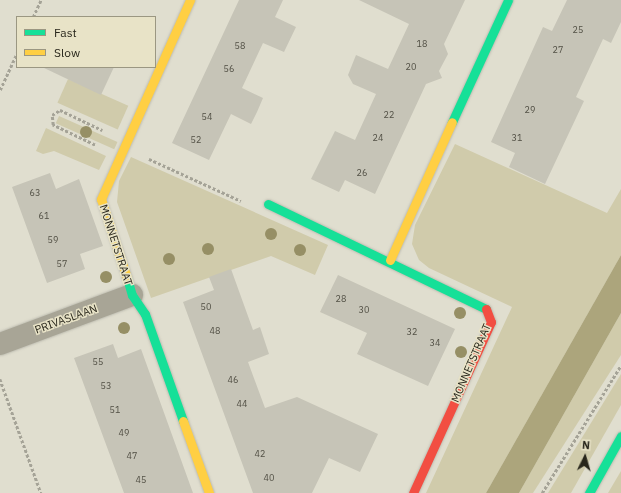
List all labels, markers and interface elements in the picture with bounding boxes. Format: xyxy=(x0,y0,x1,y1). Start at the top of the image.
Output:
legend xyxy=(16,16,156,68)
text: Fast xyxy=(54,25,77,40)
house number: 25 xyxy=(573,25,583,35)
house number: 18 xyxy=(417,39,427,49)
house number: 58 xyxy=(235,41,245,51)
text: Slow xyxy=(54,45,80,60)
house number: 27 xyxy=(553,45,563,55)
house number: 20 xyxy=(406,62,416,72)
house number: 56 xyxy=(224,64,234,74)
house number: 29 xyxy=(525,105,535,115)
house number: 22 xyxy=(384,110,394,120)
house number: 54 xyxy=(202,112,212,122)
house number: 24 xyxy=(373,133,383,143)
house number: 31 xyxy=(512,133,522,143)
house number: 52 xyxy=(191,135,201,145)
house number: 26 xyxy=(357,168,367,178)
house number: 63 xyxy=(30,188,40,198)
street label: MONNETSTRAAT xyxy=(97,203,135,287)
house number: 61 xyxy=(39,211,49,221)
house number: 59 xyxy=(48,235,58,245)
house number: 57 xyxy=(57,259,67,269)
house number: 28 xyxy=(336,294,346,304)
street label: PRIVASLAAN xyxy=(33,302,99,336)
house number: 50 xyxy=(201,302,211,312)
house number: 30 xyxy=(359,305,369,315)
street label: MONNETSTRAAT xyxy=(448,322,494,404)
house number: 48 xyxy=(210,326,220,336)
house number: 32 xyxy=(407,327,417,337)
house number: 34 xyxy=(430,338,440,348)
house number: 55 xyxy=(93,357,103,367)
house number: 46 xyxy=(228,375,238,385)
house number: 53 xyxy=(101,381,111,391)
house number: 44 xyxy=(237,399,247,409)
house number: 51 xyxy=(110,405,120,415)
house number: 49 xyxy=(119,428,129,438)
north arrow xyxy=(565,437,605,477)
text: N xyxy=(581,438,591,452)
house number: 42 xyxy=(255,449,265,459)
house number: 47 xyxy=(127,451,137,461)
house number: 40 xyxy=(264,473,274,483)
house number: 45 xyxy=(136,475,146,485)

